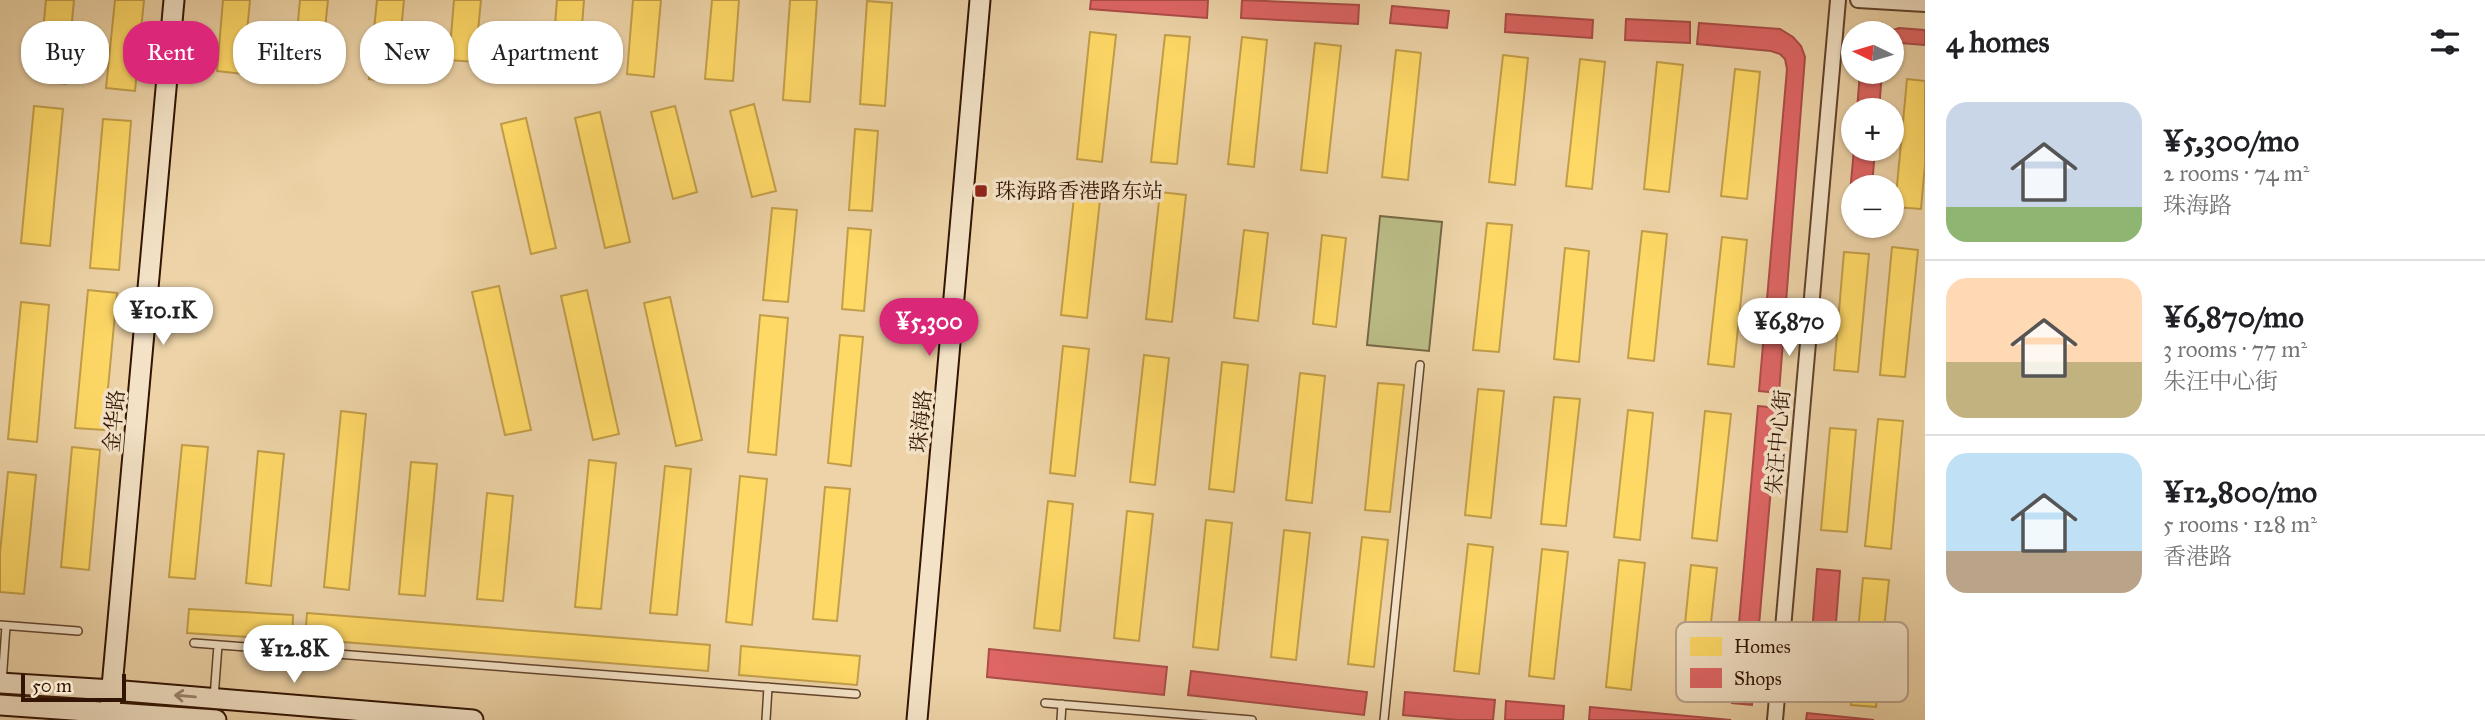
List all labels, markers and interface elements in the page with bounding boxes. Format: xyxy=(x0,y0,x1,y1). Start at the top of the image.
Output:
chip: Buy xyxy=(21,21,109,84)
chip: Rent xyxy=(123,21,219,84)
chip: Filters xyxy=(233,21,346,84)
chip: New xyxy=(360,21,454,84)
chip: Apartment xyxy=(468,21,623,84)
north arrow xyxy=(1841,21,1904,84)
map controls xyxy=(1841,21,1904,238)
icon: filters xyxy=(2426,23,2464,61)
text: 4 homes xyxy=(1946,24,2050,60)
button: + xyxy=(1841,98,1904,161)
text: ¥5,300/mo xyxy=(2163,123,2299,159)
icon: home xyxy=(2002,130,2086,214)
text: 2 rooms · 74 m² xyxy=(2163,159,2309,187)
button: − xyxy=(1841,175,1904,238)
place label: 珠海路香港路东站 xyxy=(995,178,1163,204)
marker: 珠海路香港路东站 xyxy=(973,183,989,199)
text: 珠海路 xyxy=(2163,191,2232,219)
pin: ¥10.1K xyxy=(106,288,220,347)
text: ¥10.1K xyxy=(129,296,197,324)
pin: ¥5,300 xyxy=(872,298,986,358)
pin: ¥6,870 xyxy=(1732,298,1846,358)
text: ¥6,870/mo xyxy=(2163,299,2304,335)
icon: home xyxy=(2002,306,2086,390)
text: ¥5,300 xyxy=(895,307,963,335)
text: ¥6,870 xyxy=(1754,307,1824,335)
text: 3 rooms · 77 m² xyxy=(2163,335,2307,363)
text: 朱汪中心街 xyxy=(2163,367,2278,395)
street label: 金华路 xyxy=(98,388,130,454)
street label: 珠海路 xyxy=(905,388,937,454)
street label: 朱汪中心街 xyxy=(1760,389,1796,495)
text: ¥12,800/mo xyxy=(2163,474,2317,510)
icon: home xyxy=(2002,481,2086,565)
text: 5 rooms · 128 m² xyxy=(2163,510,2317,538)
text: 香港路 xyxy=(2163,542,2232,570)
legend xyxy=(1676,622,1908,702)
pin: ¥12.8K xyxy=(237,626,351,685)
text: ¥12.8K xyxy=(259,634,329,662)
text: Homes xyxy=(1734,635,1791,658)
text: Shops xyxy=(1734,667,1782,690)
scale bar xyxy=(21,671,126,703)
text: 50 m xyxy=(32,674,72,697)
one-way arrow xyxy=(174,689,197,702)

